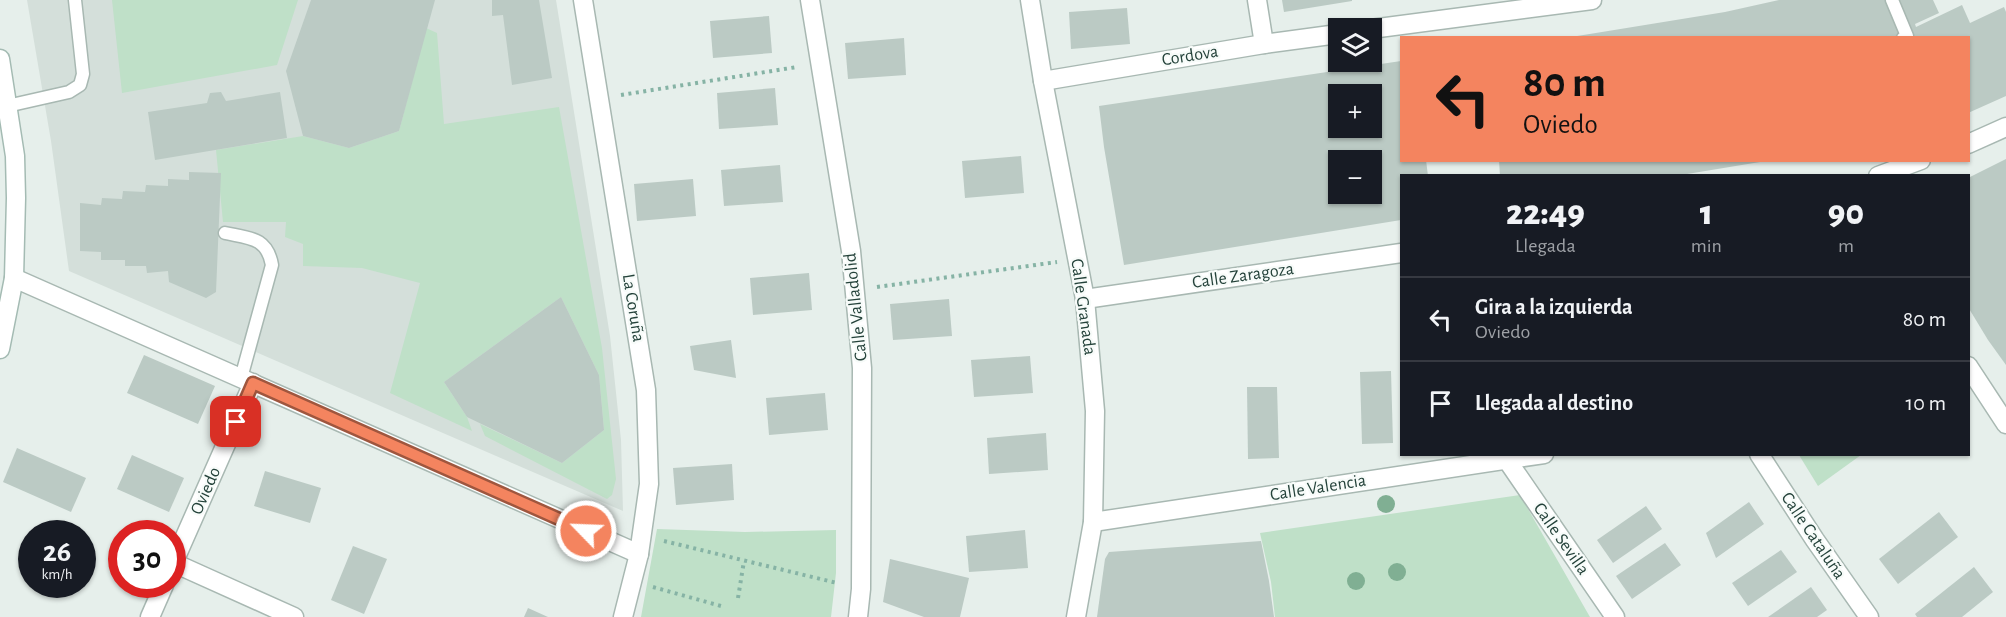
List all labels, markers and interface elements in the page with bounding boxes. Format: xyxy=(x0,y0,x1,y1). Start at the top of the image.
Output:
map controls xyxy=(1328,18,1382,204)
button: layers xyxy=(1328,18,1382,72)
street label: Cordova xyxy=(1160,43,1220,69)
icon: left xyxy=(1424,60,1502,138)
text: 80 m xyxy=(1523,62,1606,104)
button: + xyxy=(1328,84,1382,138)
text: Oviedo xyxy=(1523,111,1598,138)
button: − xyxy=(1328,150,1382,204)
text: 22:49 xyxy=(1506,195,1585,231)
text: 1 xyxy=(1700,195,1713,231)
text: 90 xyxy=(1828,195,1864,231)
text: Llegada xyxy=(1515,236,1576,256)
text: min xyxy=(1691,236,1722,256)
text: m xyxy=(1838,236,1854,256)
street label: Calle Valladolid xyxy=(841,252,871,362)
street label: Calle Granada xyxy=(1067,258,1099,356)
street label: Calle Zaragoza xyxy=(1191,260,1295,292)
street label: La Coruña xyxy=(619,273,647,343)
text: Gira a la izquierda xyxy=(1475,296,1633,318)
icon: left xyxy=(1424,303,1457,336)
text: 80 m xyxy=(1903,308,1946,330)
text: Oviedo xyxy=(1475,322,1530,342)
icon: arrive xyxy=(1424,387,1457,420)
text: Llegada al destino xyxy=(1475,392,1633,414)
text: 10 m xyxy=(1906,392,1946,414)
pin xyxy=(210,396,261,447)
icon: arrive xyxy=(219,405,252,438)
street label: Oviedo xyxy=(188,464,224,517)
street label: Calle Valencia xyxy=(1269,472,1367,504)
street label: Calle Cataluña xyxy=(1777,489,1849,583)
position arrow xyxy=(554,499,618,563)
street label: Calle Sevilla xyxy=(1530,500,1592,578)
speed limit sign: 30 xyxy=(108,520,186,598)
text: 26 xyxy=(43,537,71,567)
text: km/h xyxy=(42,567,72,582)

